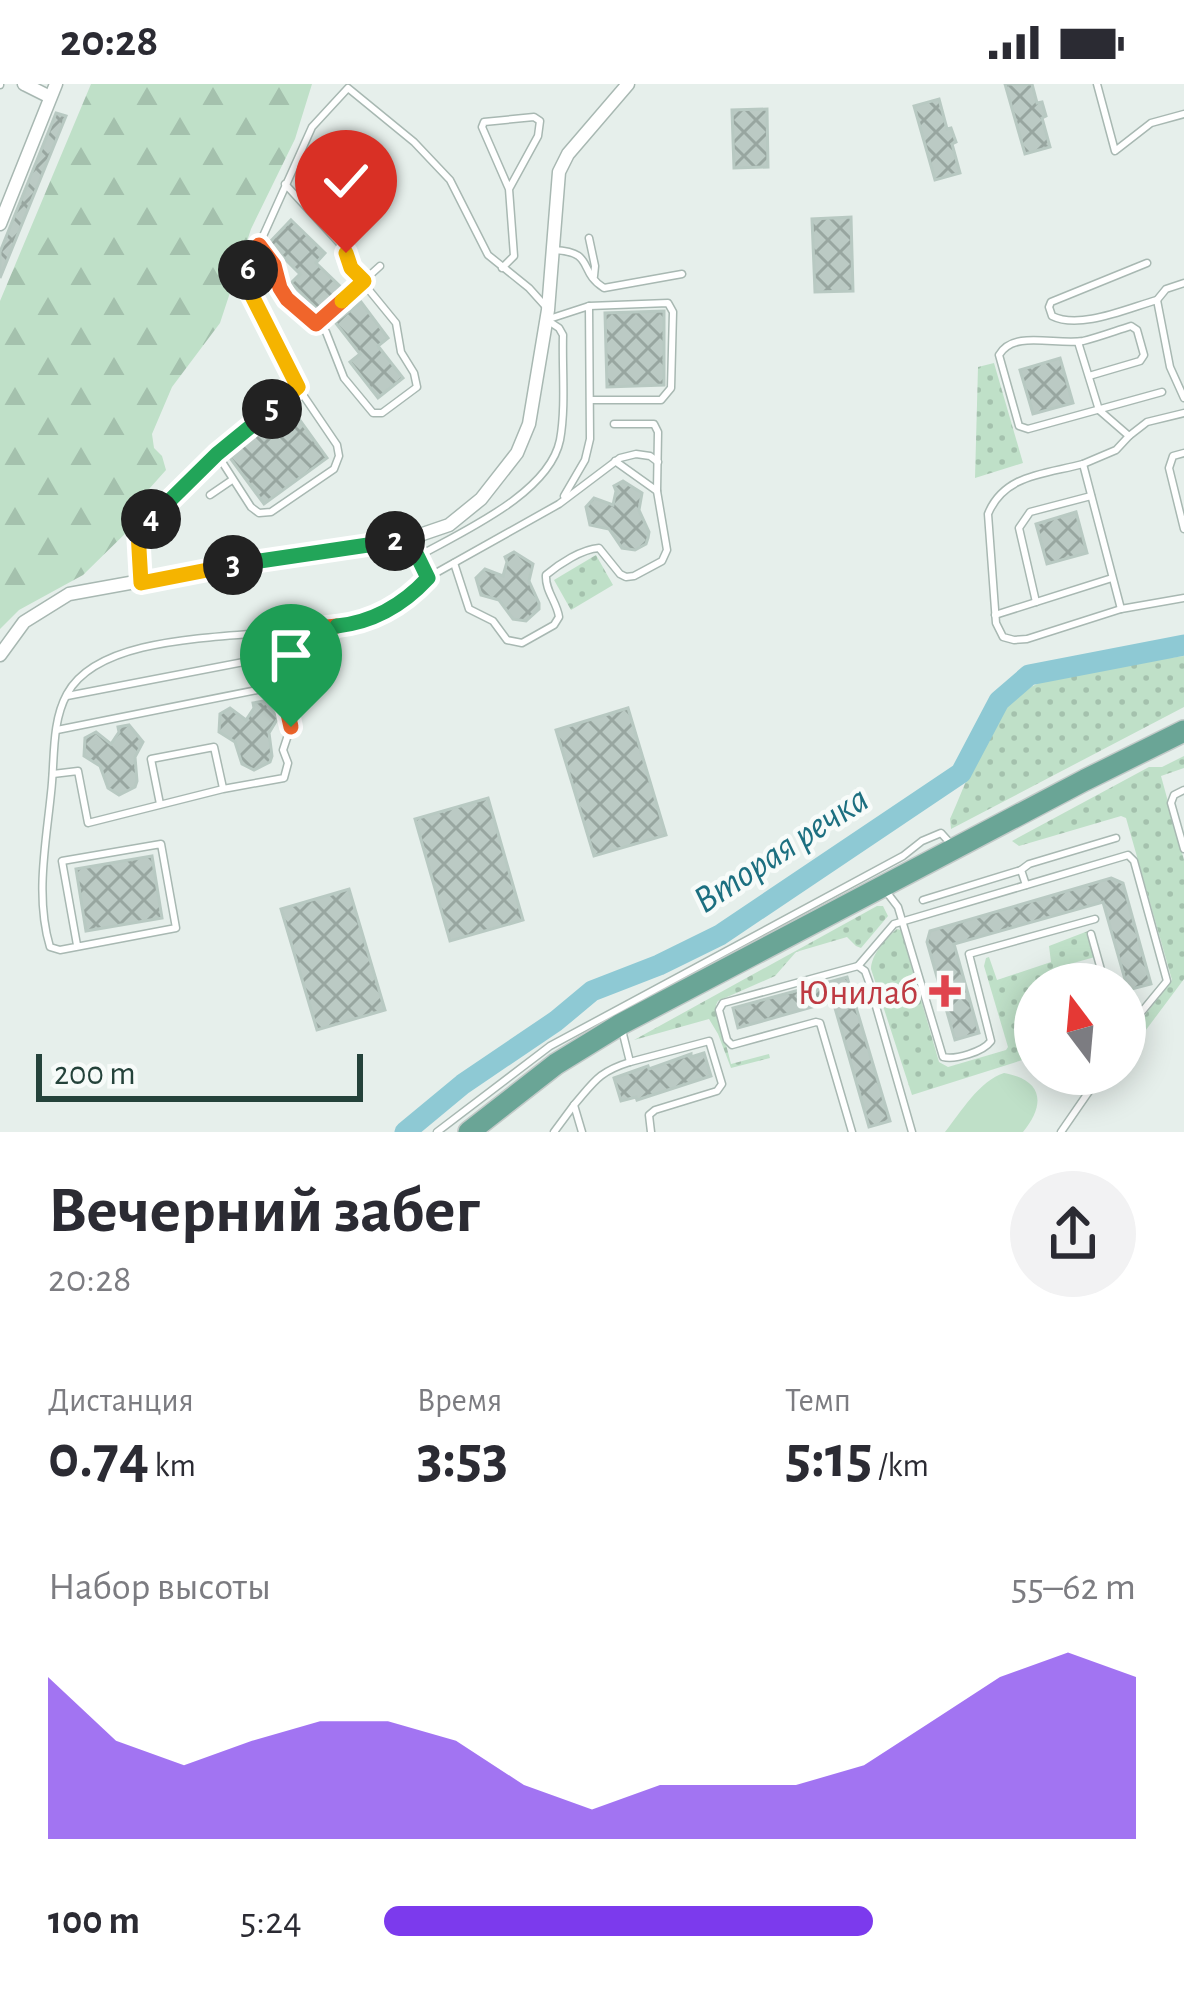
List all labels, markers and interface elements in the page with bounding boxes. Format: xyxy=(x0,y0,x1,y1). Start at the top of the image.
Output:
text: 20:28 xyxy=(60,19,158,64)
pin xyxy=(295,130,397,253)
icon: check xyxy=(313,148,379,214)
pin: 6 xyxy=(218,240,278,300)
text: 6 xyxy=(240,253,256,286)
pin: 5 xyxy=(242,379,302,439)
text: 5 xyxy=(265,392,279,425)
pin: 4 xyxy=(121,489,181,549)
text: 4 xyxy=(143,502,159,535)
pin: 2 xyxy=(365,511,425,571)
text: 2 xyxy=(387,524,403,557)
pin: 3 xyxy=(203,535,263,595)
text: 3 xyxy=(226,548,240,581)
pin xyxy=(240,604,342,727)
icon: arrive xyxy=(258,622,324,688)
water label: Вторая речка xyxy=(687,779,876,921)
north arrow xyxy=(1014,963,1146,1095)
map controls xyxy=(1014,963,1146,1095)
place label: Юнилаб xyxy=(798,975,918,1011)
marker: Юнилаб xyxy=(929,975,961,1007)
scale bar xyxy=(36,1048,363,1101)
text: 200 m xyxy=(54,1058,136,1091)
button: share xyxy=(1010,1171,1136,1297)
text: Вечерний забег xyxy=(48,1178,480,1244)
text: 20:28 xyxy=(48,1260,132,1299)
text: Дистанция xyxy=(48,1385,194,1418)
text: Время xyxy=(417,1385,502,1418)
text: Темп xyxy=(785,1385,851,1418)
text: 0.74 xyxy=(48,1428,149,1488)
text: 3:53 xyxy=(417,1428,508,1488)
text: 5:15 xyxy=(785,1428,873,1488)
text: km xyxy=(149,1450,196,1483)
text: /km xyxy=(873,1450,929,1483)
text: Набор высоты xyxy=(48,1568,271,1607)
text: 55–62 m xyxy=(1011,1568,1136,1607)
text: 100 m xyxy=(48,1902,140,1941)
text: 5:24 xyxy=(240,1902,302,1941)

